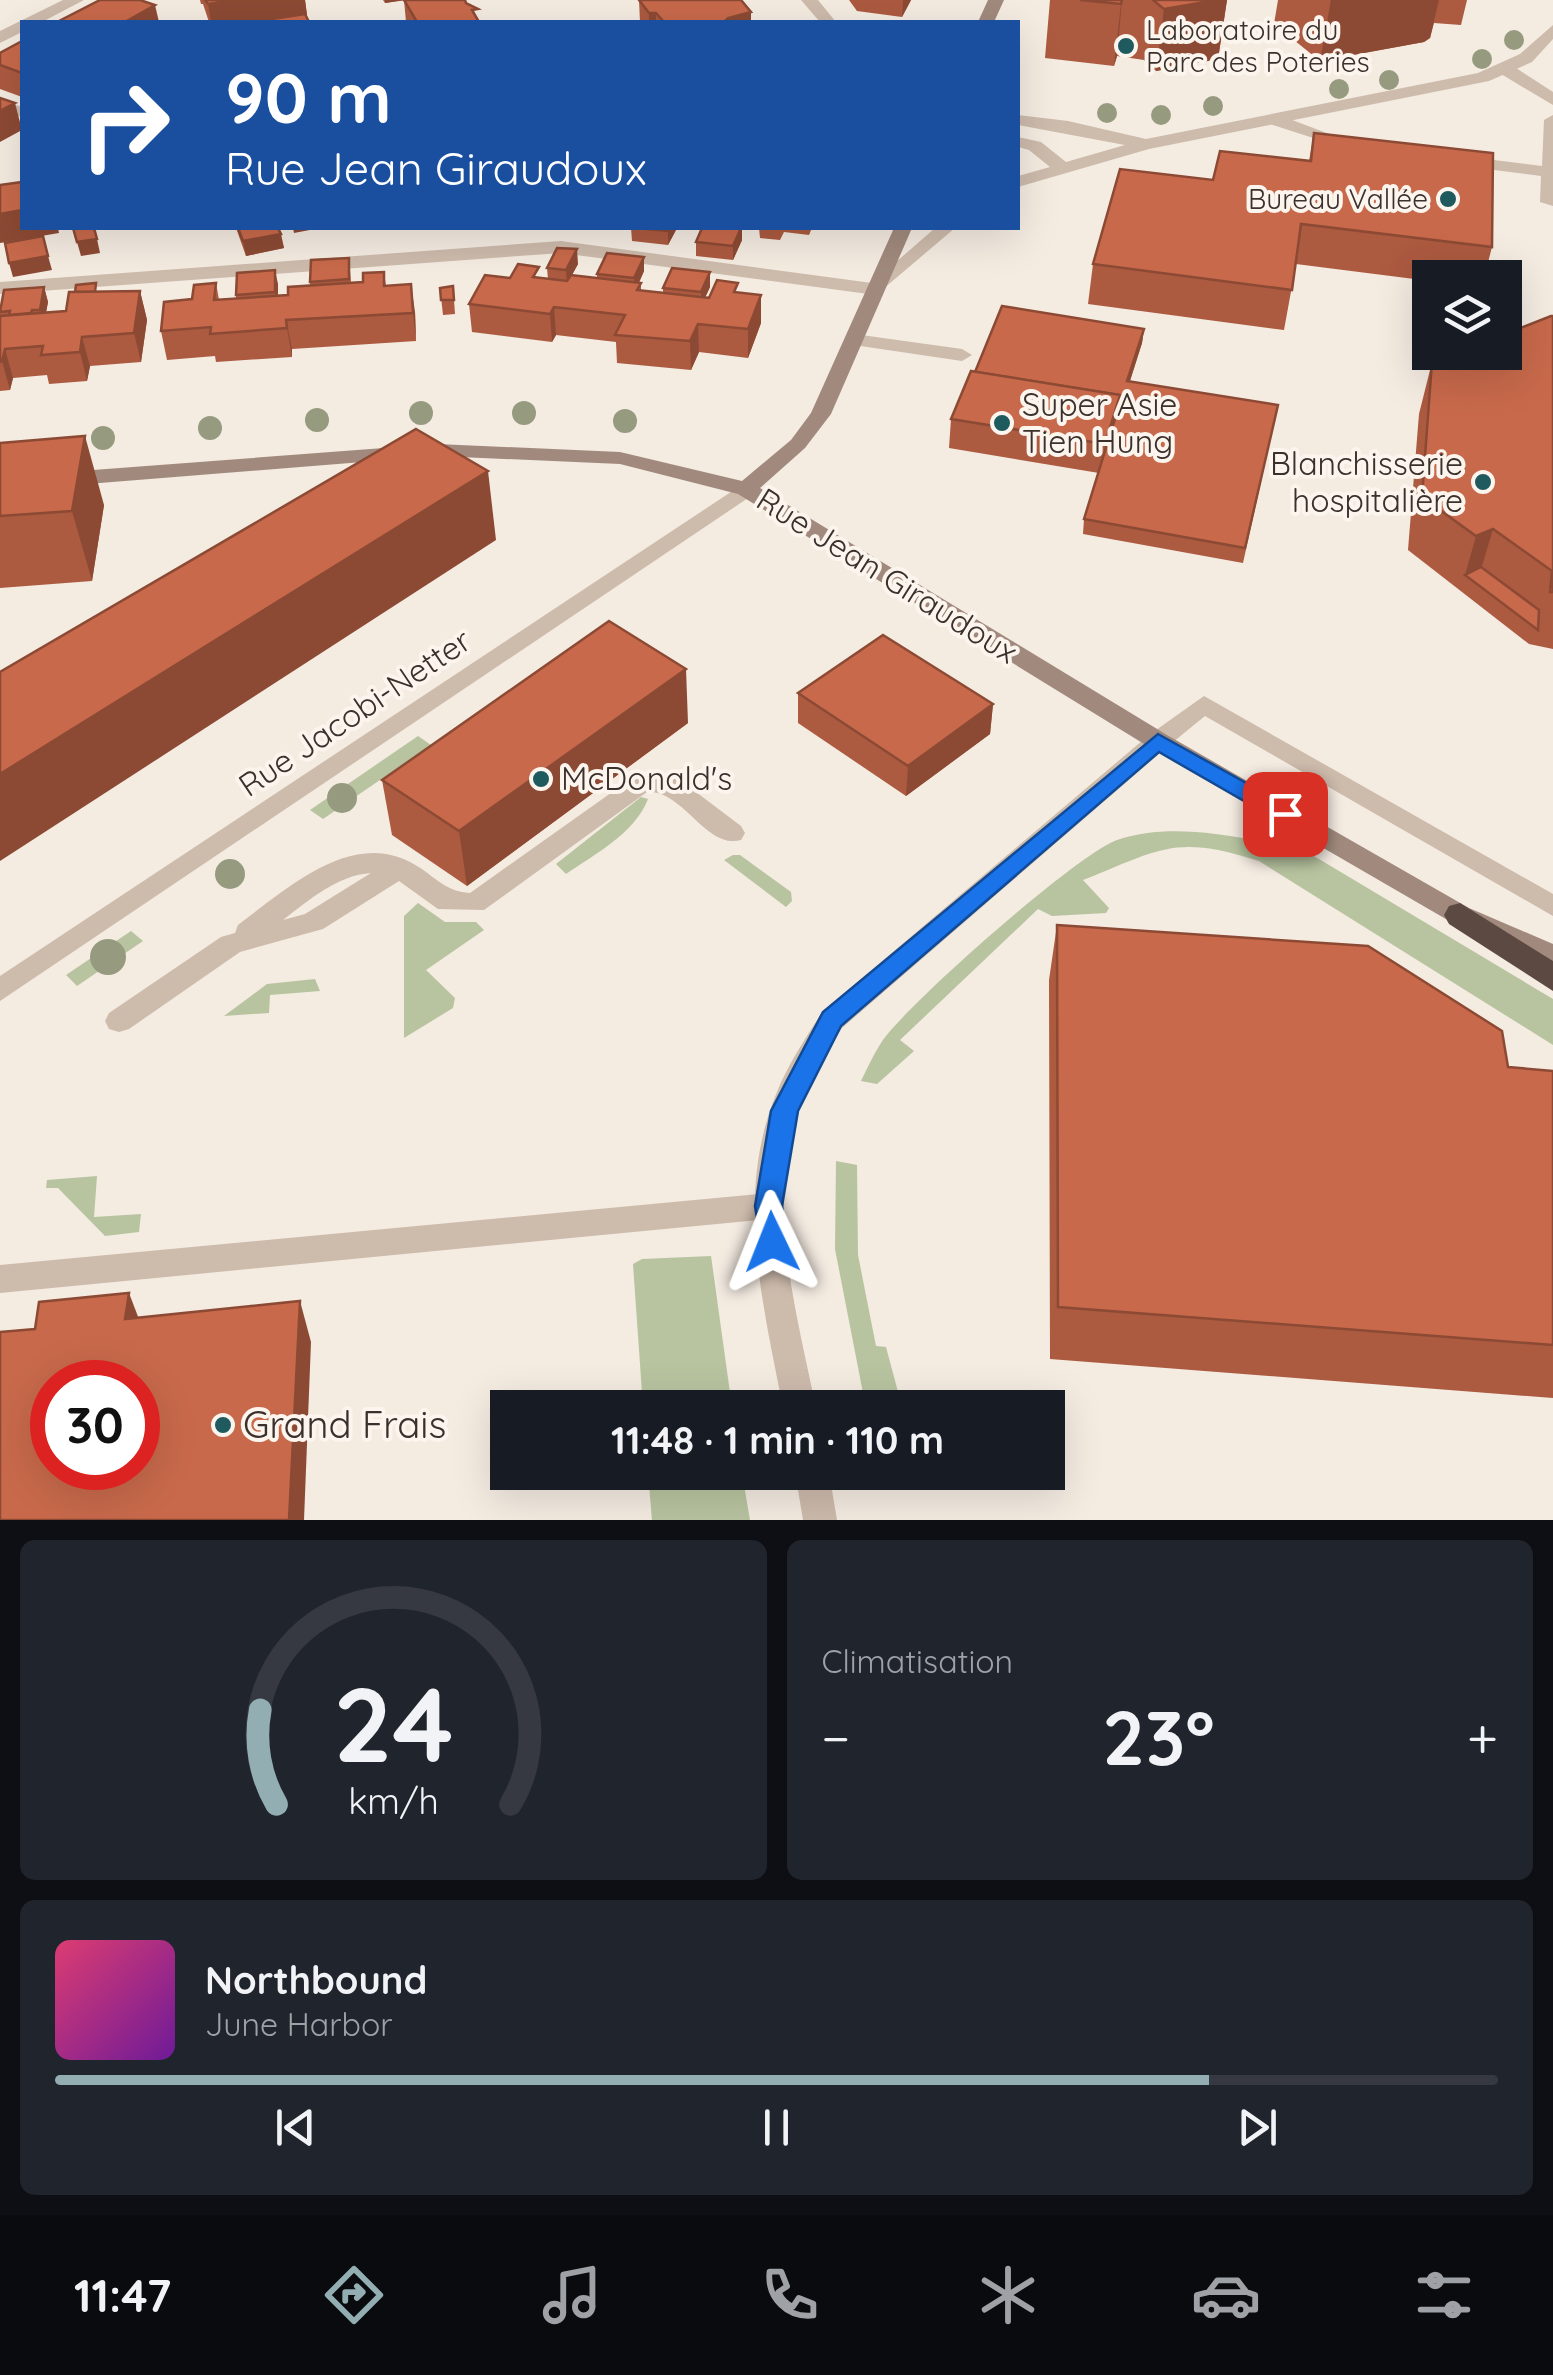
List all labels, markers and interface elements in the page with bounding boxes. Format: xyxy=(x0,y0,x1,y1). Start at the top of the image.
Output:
place label: Laboratoire du Parc des Poteries xyxy=(1146,12,1370,79)
marker: Laboratoire du Parc des Poteries xyxy=(1115,35,1137,57)
text: 90 m xyxy=(225,53,392,141)
icon: right xyxy=(60,60,190,190)
text: Rue Jean Giraudoux xyxy=(225,140,647,196)
place label: Bureau Vallée xyxy=(1248,181,1428,216)
marker: Bureau Vallée xyxy=(1437,188,1459,210)
map controls xyxy=(1412,260,1522,370)
button: layers xyxy=(1412,260,1522,370)
place label: Super Asie Tien Hung xyxy=(1022,384,1177,461)
marker: Super Asie Tien Hung xyxy=(991,412,1013,434)
place label: Blanchisserie hospitalière xyxy=(1270,443,1463,520)
marker: Blanchisserie hospitalière xyxy=(1472,471,1494,493)
street label: Rue Jean Giraudoux xyxy=(750,479,1025,672)
street label: Rue Jacobi-Netter xyxy=(231,620,478,805)
place label: McDonald's xyxy=(561,758,732,798)
marker: McDonald's xyxy=(530,768,552,790)
pin xyxy=(1243,772,1328,857)
icon: arrive xyxy=(1258,787,1313,842)
position arrow xyxy=(720,1190,824,1294)
speed limit sign: 30 xyxy=(30,1360,160,1490)
place label: Grand Frais xyxy=(243,1400,446,1448)
marker: Grand Frais xyxy=(212,1414,234,1436)
text: 11:48 · 1 min · 110 m xyxy=(611,1416,944,1464)
text: Climatisation xyxy=(822,1641,1013,1681)
text: 24 xyxy=(333,1658,453,1788)
text: 23° xyxy=(1102,1690,1215,1784)
text: − xyxy=(822,1703,850,1772)
text: + xyxy=(1467,1703,1498,1772)
text: km/h xyxy=(348,1778,439,1823)
text: Northbound xyxy=(205,1956,427,2004)
text: June Harbor xyxy=(205,2004,393,2044)
icon: previous xyxy=(268,2100,323,2155)
icon: pause xyxy=(749,2100,804,2155)
icon: next xyxy=(1230,2100,1285,2155)
icon: directions xyxy=(319,2260,389,2330)
icon: music xyxy=(537,2260,607,2330)
icon: phone xyxy=(755,2260,825,2330)
icon: climate xyxy=(973,2260,1043,2330)
icon: car xyxy=(1191,2260,1261,2330)
icon: filters xyxy=(1409,2260,1479,2330)
text: 11:47 xyxy=(74,2267,171,2323)

